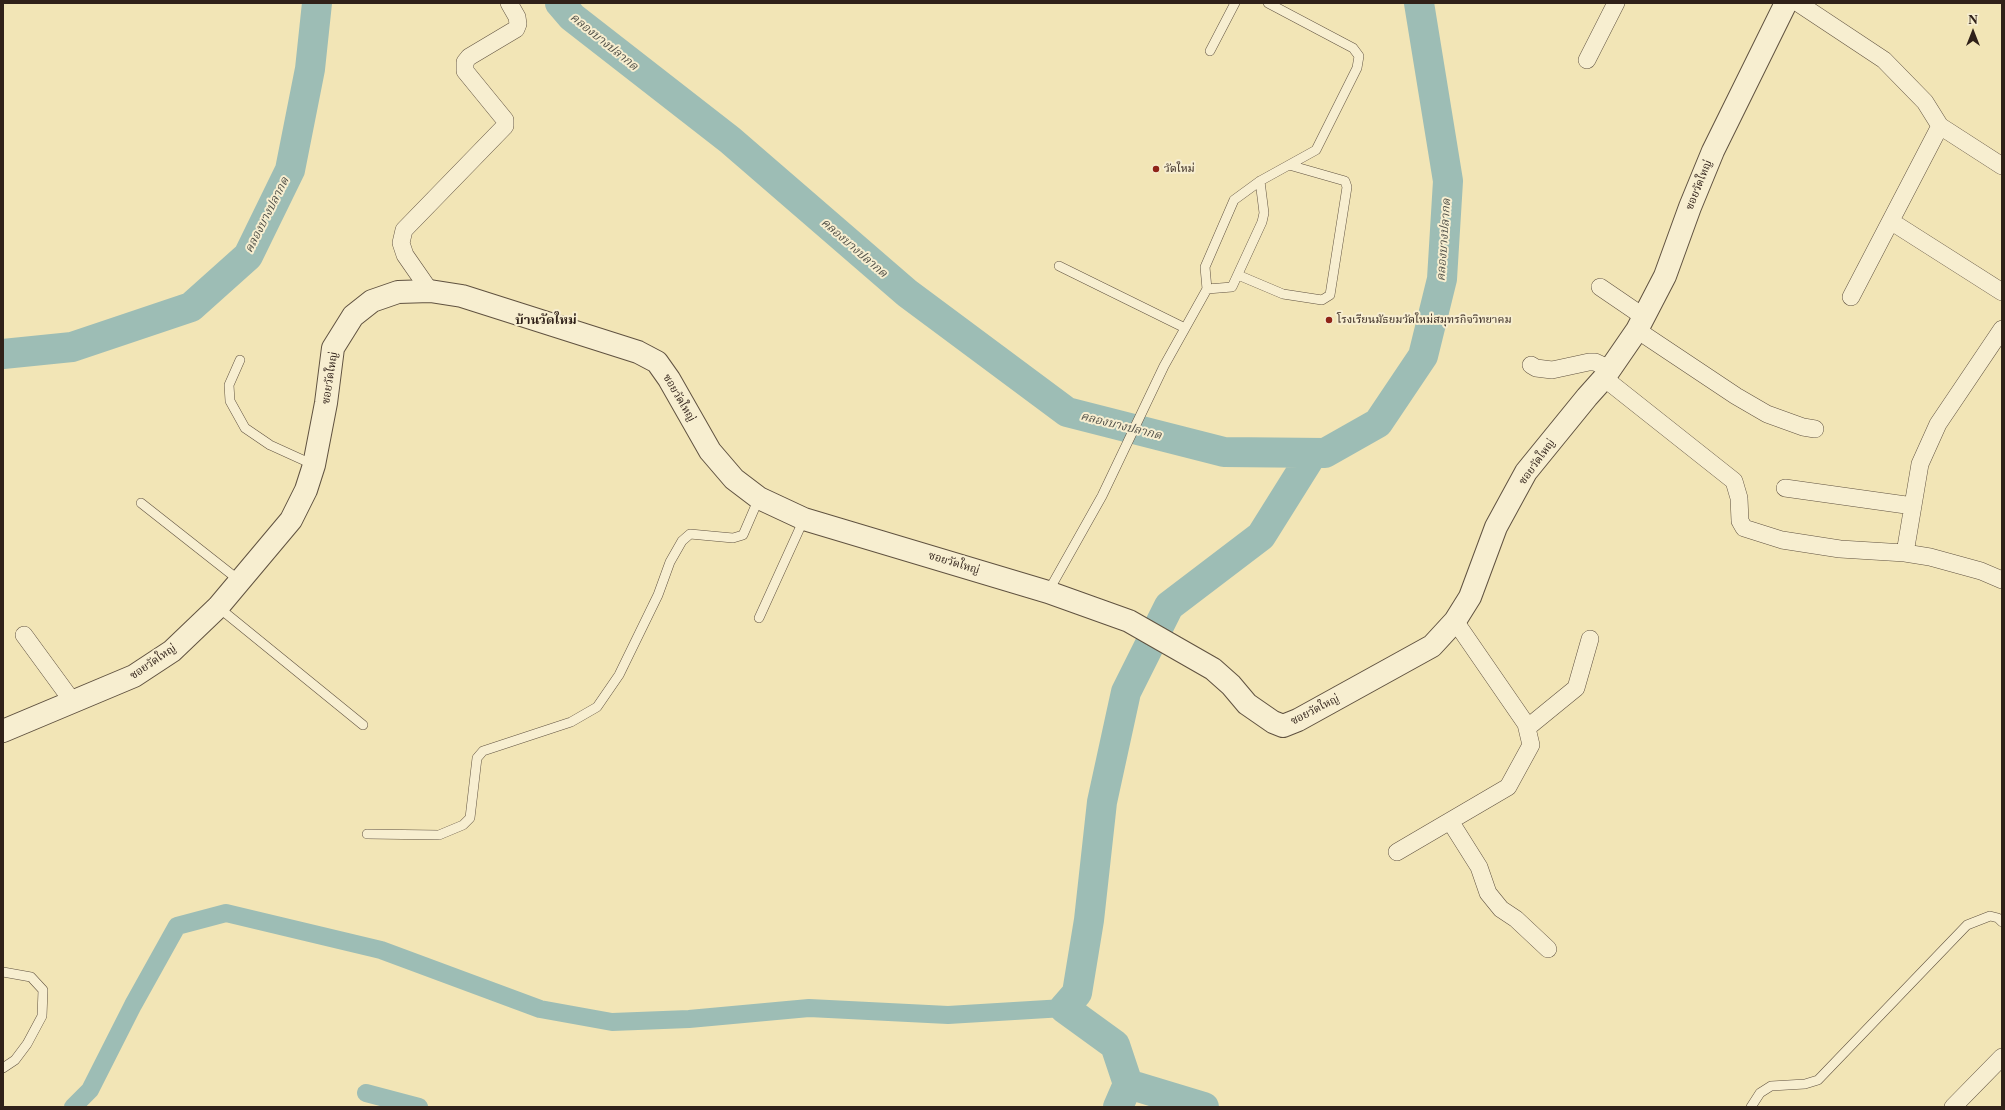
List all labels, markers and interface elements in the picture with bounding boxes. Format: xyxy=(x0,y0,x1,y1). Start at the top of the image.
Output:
water label: คลองบางปลากด xyxy=(567,10,641,74)
north arrow xyxy=(1953,12,1993,52)
text: N xyxy=(1968,13,1978,27)
street label: ซอยวัดใหญ่ xyxy=(1683,158,1715,212)
place label: วัดใหม่ xyxy=(1164,162,1195,176)
marker: วัดใหม่ xyxy=(1151,164,1161,174)
water label: คลองบางปลากด xyxy=(242,175,292,255)
water label: คลองบางปลากด xyxy=(1434,198,1454,282)
water label: คลองบางปลากด xyxy=(818,215,890,281)
district label: บ้านวัดใหม่ xyxy=(515,312,577,328)
place label: โรงเรียนมัธยมวัดใหม่สมุทรกิจวิทยาคม xyxy=(1337,313,1512,327)
marker: โรงเรียนมัธยมวัดใหม่สมุทรกิจวิทยาคม xyxy=(1324,315,1334,325)
street label: ซอยวัดใหญ่ xyxy=(319,351,341,405)
street label: ซอยวัดใหญ่ xyxy=(660,372,698,424)
water label: คลองบางปลากด xyxy=(1079,409,1163,443)
street label: ซอยวัดใหญ่ xyxy=(1516,437,1558,487)
street label: ซอยวัดใหญ่ xyxy=(927,549,981,577)
street label: ซอยวัดใหญ่ xyxy=(127,642,179,682)
street label: ซอยวัดใหญ่ xyxy=(1288,692,1342,728)

